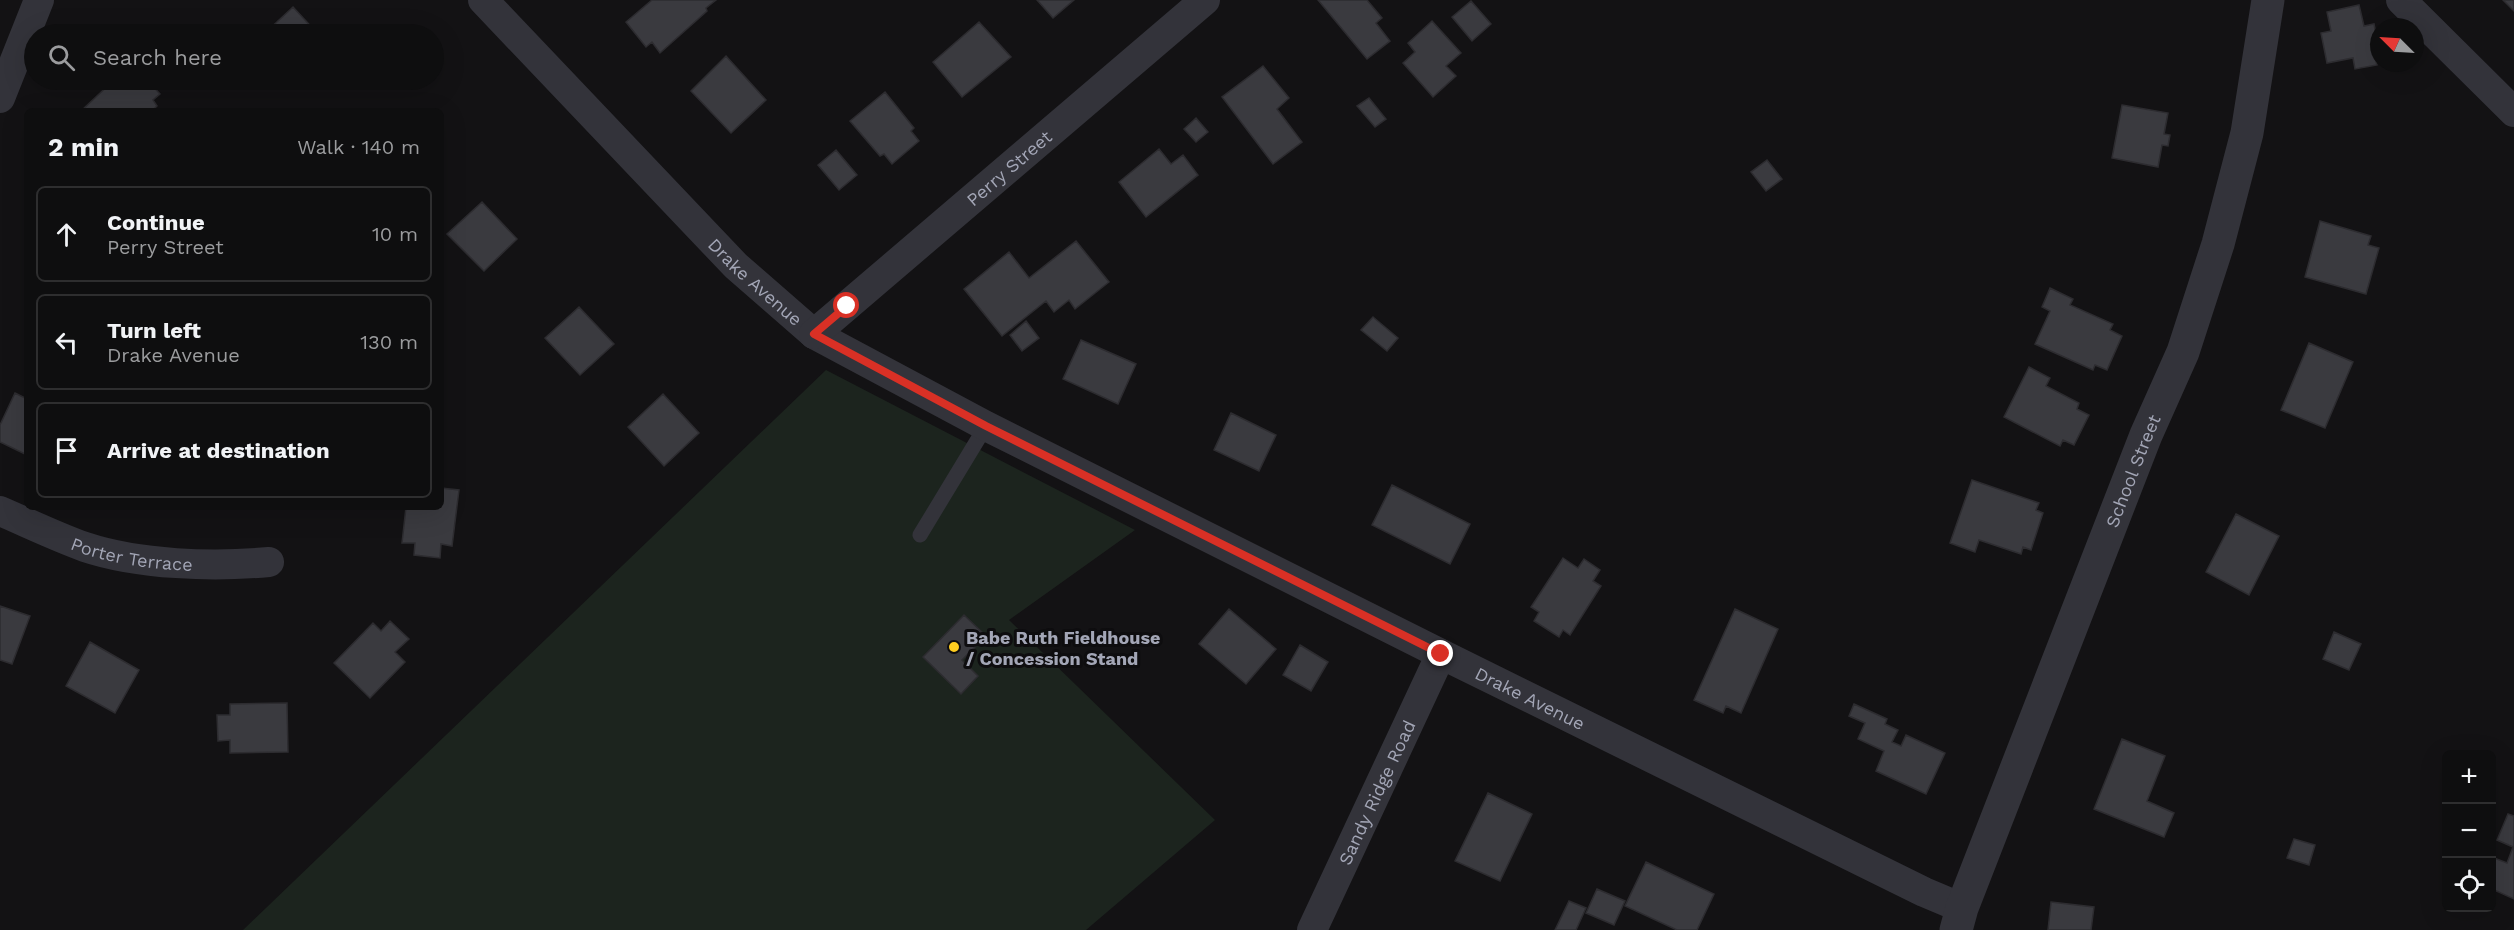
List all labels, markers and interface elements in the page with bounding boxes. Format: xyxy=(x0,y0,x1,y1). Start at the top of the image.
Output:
north arrow xyxy=(2370,18,2424,72)
search box xyxy=(24,24,444,90)
icon: search xyxy=(45,41,78,74)
text: Search here xyxy=(93,45,222,70)
street label: Perry Street xyxy=(962,125,1056,210)
text: 2 min xyxy=(48,132,119,162)
text: Walk · 140 m xyxy=(297,135,420,159)
text: Continue xyxy=(107,210,205,235)
icon: ahead xyxy=(50,218,83,251)
text: 10 m xyxy=(372,222,418,246)
street label: Drake Avenue xyxy=(704,233,807,330)
text: Perry Street xyxy=(107,235,224,259)
route start xyxy=(833,292,859,318)
text: Turn left xyxy=(107,318,201,343)
icon: left xyxy=(50,326,83,359)
text: 130 m xyxy=(360,330,418,354)
text: Drake Avenue xyxy=(107,343,240,367)
street label: School Street xyxy=(2101,411,2165,530)
icon: arrive xyxy=(50,434,83,467)
text: Arrive at destination xyxy=(107,438,330,463)
street label: Porter Terrace xyxy=(68,532,193,574)
place label: Babe Ruth Fieldhouse / Concession Stand xyxy=(966,627,1160,669)
marker: Babe Ruth Fieldhouse / Concession Stand xyxy=(947,640,961,654)
route end xyxy=(1427,640,1453,666)
street label: Drake Avenue xyxy=(1472,662,1588,734)
street label: Sandy Ridge Road xyxy=(1334,717,1419,868)
map controls xyxy=(2442,750,2496,912)
button: + xyxy=(2442,750,2496,804)
button: − xyxy=(2442,804,2496,858)
button: locate xyxy=(2442,858,2496,912)

